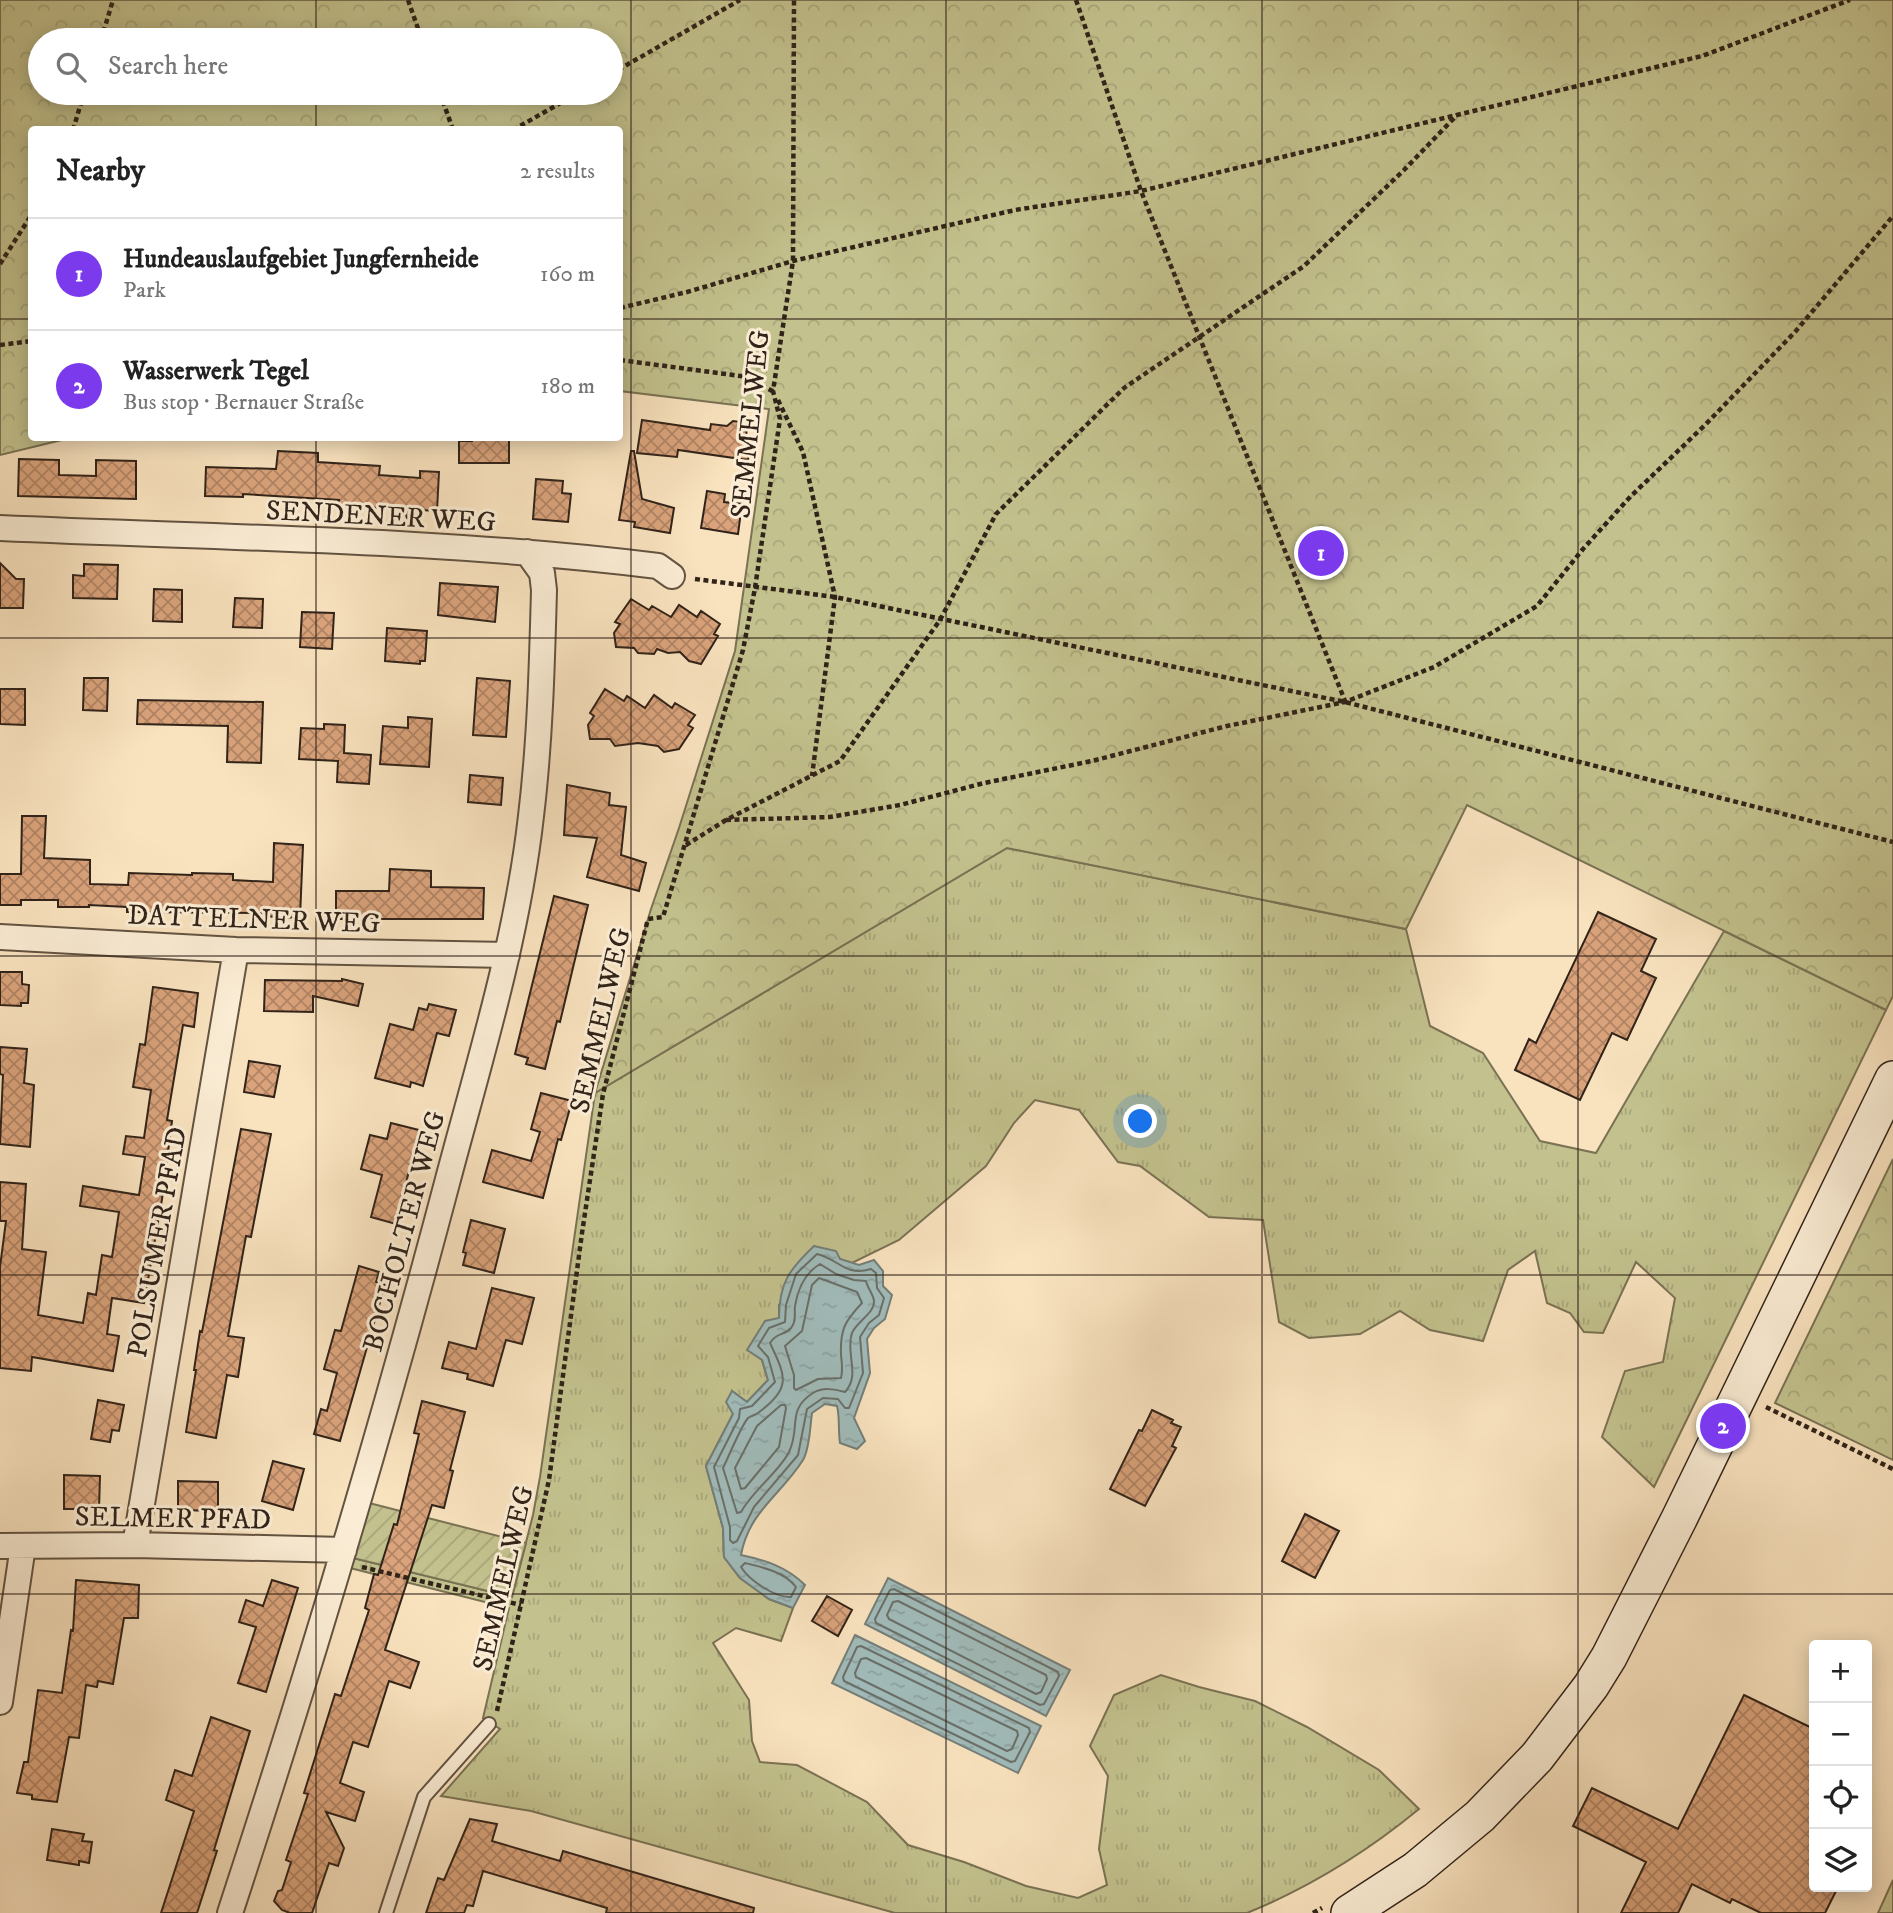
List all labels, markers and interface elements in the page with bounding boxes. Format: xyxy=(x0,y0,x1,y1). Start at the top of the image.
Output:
search box xyxy=(28,28,623,105)
icon: search xyxy=(52,48,90,86)
text: Search here xyxy=(108,50,228,83)
text: Nearby xyxy=(56,153,145,190)
text: 2 results xyxy=(520,157,595,186)
text: Hundeauslaufgebiet Jungfernheide xyxy=(123,243,479,276)
text: 1 xyxy=(75,260,83,289)
text: 160 m xyxy=(540,260,595,289)
text: Park xyxy=(123,276,166,305)
street label: SEMMELWEG xyxy=(723,328,778,520)
text: Wasserwerk Tegel xyxy=(123,355,309,388)
text: 2 xyxy=(73,372,85,401)
text: 180 m xyxy=(540,372,595,401)
text: Bus stop · Bernauer Straße xyxy=(123,388,364,417)
street label: SENDENER WEG xyxy=(265,493,497,540)
pin: 1 xyxy=(1298,527,1344,579)
street label: DATTELNER WEG xyxy=(127,898,381,941)
street label: SEMMELWEG xyxy=(562,924,639,1117)
your location xyxy=(1123,1104,1157,1138)
street label: BOCHOLTER WEG xyxy=(355,1107,453,1356)
street label: POLSUMER PFAD xyxy=(120,1124,195,1360)
pin: 2 xyxy=(1700,1400,1746,1452)
street label: SEMMELWEG xyxy=(465,1482,542,1675)
street label: SELMER PFAD xyxy=(75,1499,271,1538)
map controls xyxy=(1809,1640,1872,1892)
button: + xyxy=(1809,1640,1872,1703)
button: − xyxy=(1809,1703,1872,1766)
button: locate xyxy=(1809,1766,1872,1829)
button: layers xyxy=(1809,1829,1872,1892)

